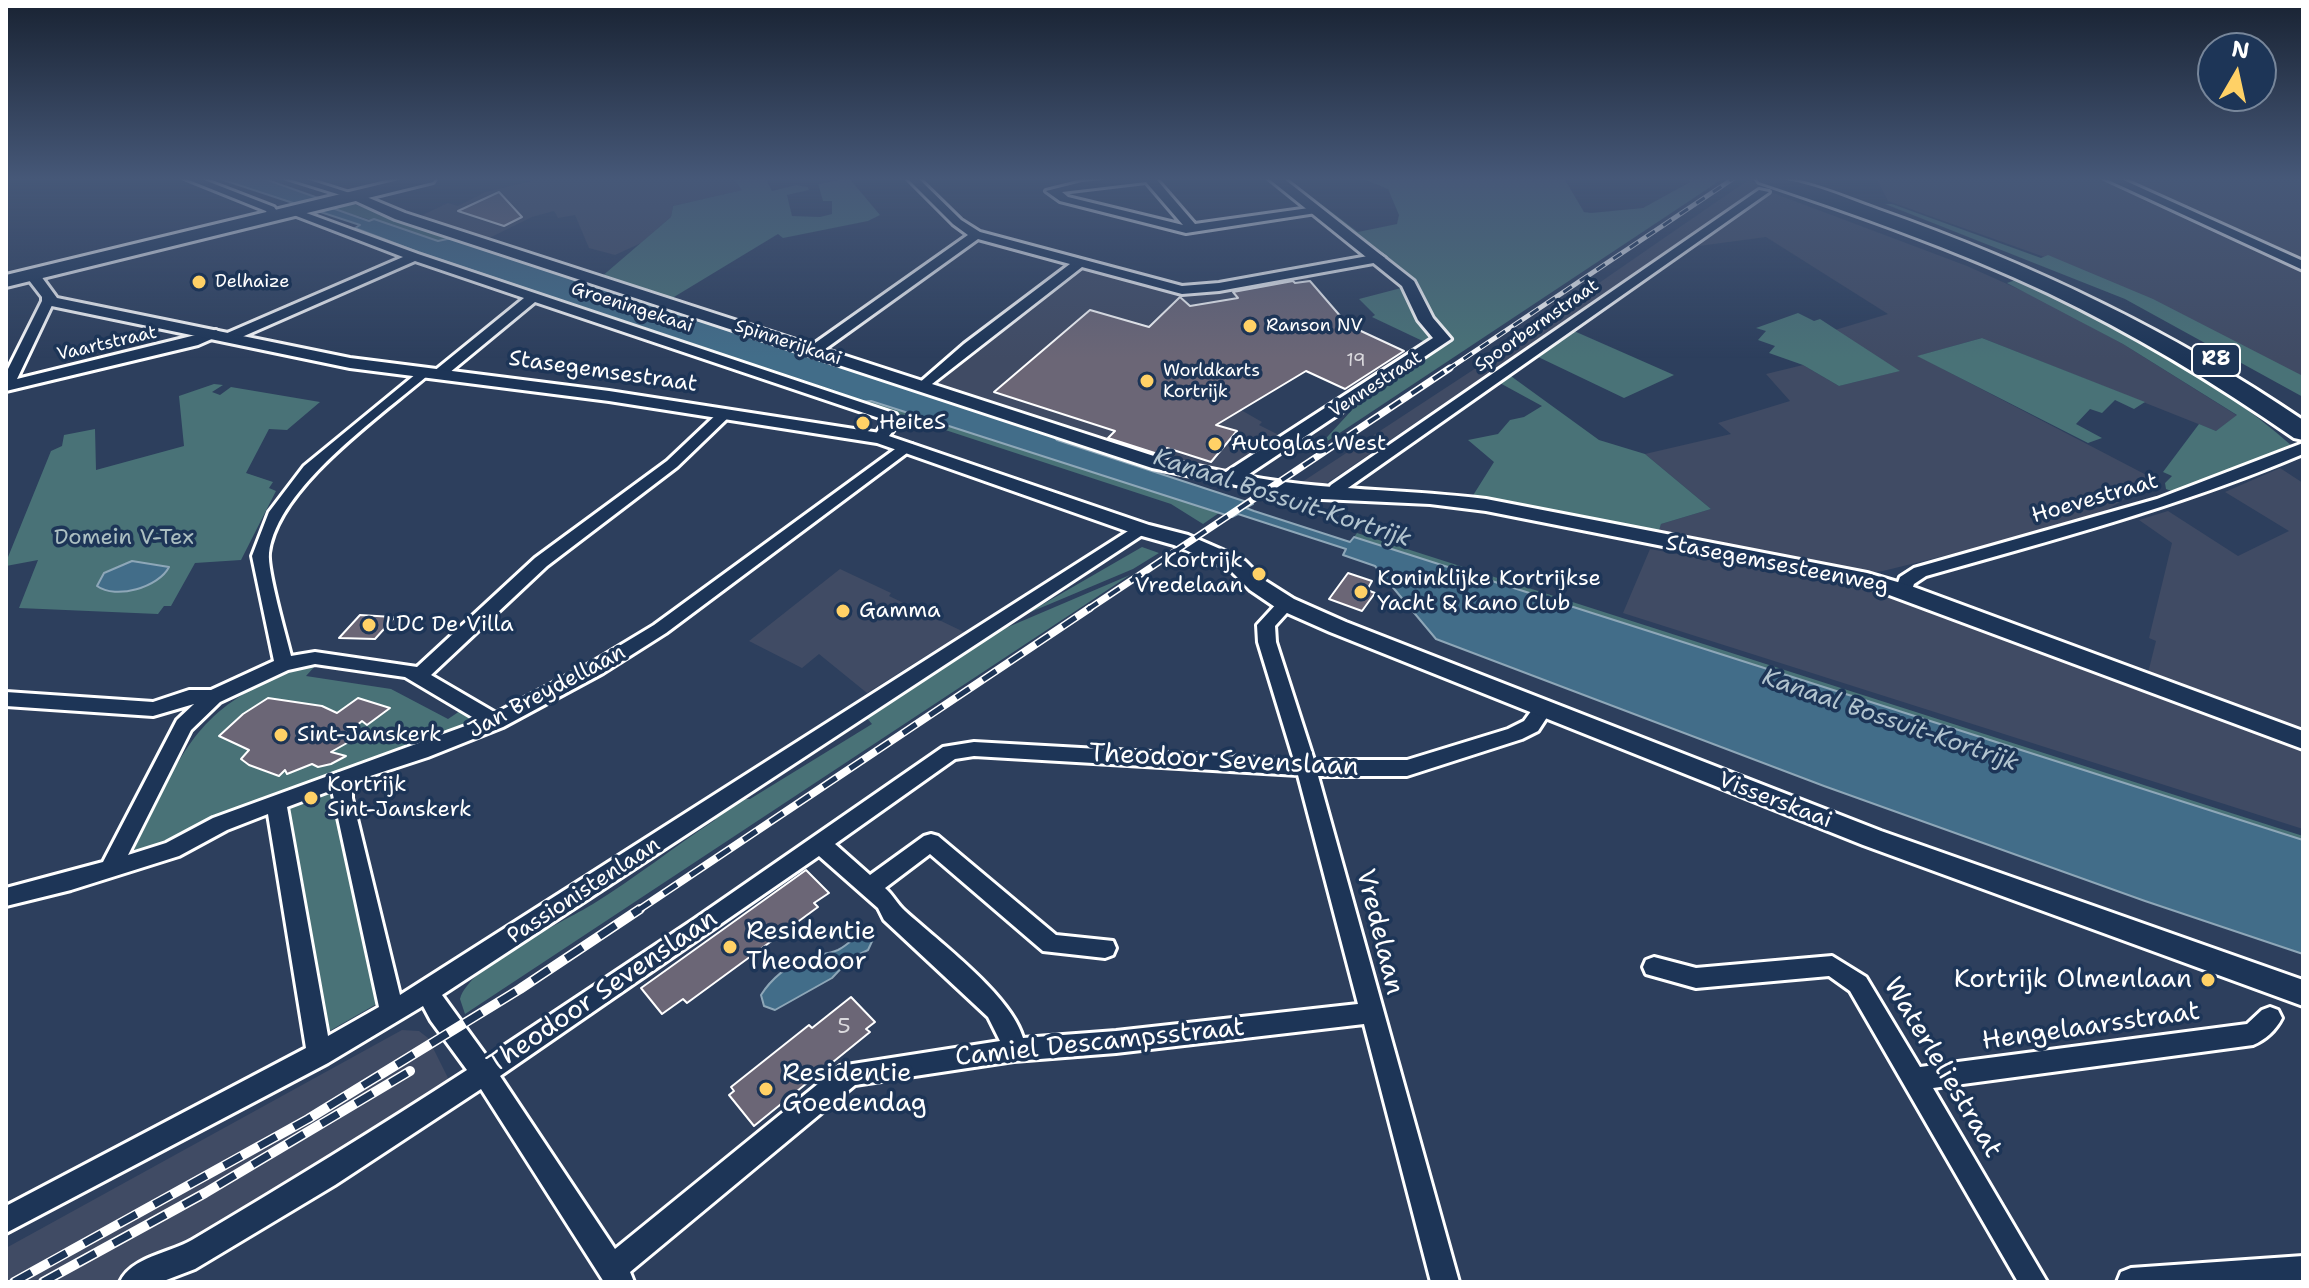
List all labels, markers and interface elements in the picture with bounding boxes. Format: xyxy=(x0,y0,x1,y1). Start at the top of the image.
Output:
north arrow xyxy=(2197,32,2277,112)
text: N xyxy=(2230,34,2251,65)
place label: Delhaize xyxy=(215,271,289,293)
marker: Delhaize xyxy=(190,273,208,291)
street label: Spoorbermstraat xyxy=(1471,275,1603,377)
street label: Groeningekaai xyxy=(568,278,696,338)
place label: Ranson NV xyxy=(1266,315,1363,337)
street label: Spinnerijkaai xyxy=(732,316,844,370)
marker: Ranson NV xyxy=(1241,317,1259,335)
street label: Vaartstraat xyxy=(55,322,159,366)
road number: R8 xyxy=(2192,344,2240,376)
street label: Stasegemsestraat xyxy=(507,346,699,398)
street label: Vennestraat xyxy=(1326,347,1426,423)
house number: 19 xyxy=(1346,350,1366,372)
place label: Worldkarts Kortrijk xyxy=(1163,360,1260,402)
marker: Worldkarts Kortrijk xyxy=(1138,372,1156,390)
place label: HeiteS xyxy=(879,410,946,436)
marker: HeiteS xyxy=(854,414,872,432)
place label: Autoglas West xyxy=(1231,431,1386,457)
marker: Autoglas West xyxy=(1206,435,1224,453)
water label: Kanaal Bossuit-Kortrijk xyxy=(1150,444,1414,554)
street label: Hoevestraat xyxy=(2029,468,2161,530)
park label: Domein V-Tex xyxy=(54,525,194,551)
street label: Stasegemsesteenweg xyxy=(1663,530,1891,600)
place label: Kortrijk Vredelaan xyxy=(1134,548,1243,600)
marker: Kortrijk Vredelaan xyxy=(1250,565,1268,583)
place label: Koninklijke Kortrijkse Yacht & Kano Club xyxy=(1377,566,1601,618)
marker: Koninklijke Kortrijkse Yacht & Kano Club xyxy=(1352,583,1370,601)
place label: Gamma xyxy=(859,598,941,624)
marker: Gamma xyxy=(834,602,852,620)
place label: LDC De Villa xyxy=(385,612,514,638)
marker: LDC De Villa xyxy=(360,616,378,634)
street label: Jan Breydellaan xyxy=(464,639,630,745)
water label: Kanaal Bossuit-Kortrijk xyxy=(1758,664,2022,778)
place label: Sint-Janskerk xyxy=(297,722,442,748)
marker: Sint-Janskerk xyxy=(272,726,290,744)
street label: Theodoor Sevenslaan xyxy=(1088,738,1360,784)
street label: Visserskaai xyxy=(1715,767,1835,835)
place label: Kortrijk Sint-Janskerk xyxy=(327,772,472,824)
marker: Kortrijk Sint-Janskerk xyxy=(302,789,320,807)
street label: Passionistenlaan xyxy=(503,832,665,950)
street label: Vredelaan xyxy=(1348,866,1410,998)
street label: Theodoor Sevenslaan xyxy=(482,904,724,1080)
place label: Residentie Theodoor xyxy=(746,916,876,978)
marker: Residentie Theodoor xyxy=(721,938,739,956)
place label: Kortrijk Olmenlaan xyxy=(1954,964,2192,996)
marker: Kortrijk Olmenlaan xyxy=(2199,971,2217,989)
street label: Waterleliestraat xyxy=(1876,972,2008,1164)
street label: Hengelaarsstraat xyxy=(1980,996,2202,1058)
street label: Camiel Descampsstraat xyxy=(954,1012,1246,1074)
house number: 5 xyxy=(837,1014,851,1040)
place label: Residentie Goedendag xyxy=(782,1058,927,1120)
marker: Residentie Goedendag xyxy=(757,1080,775,1098)

